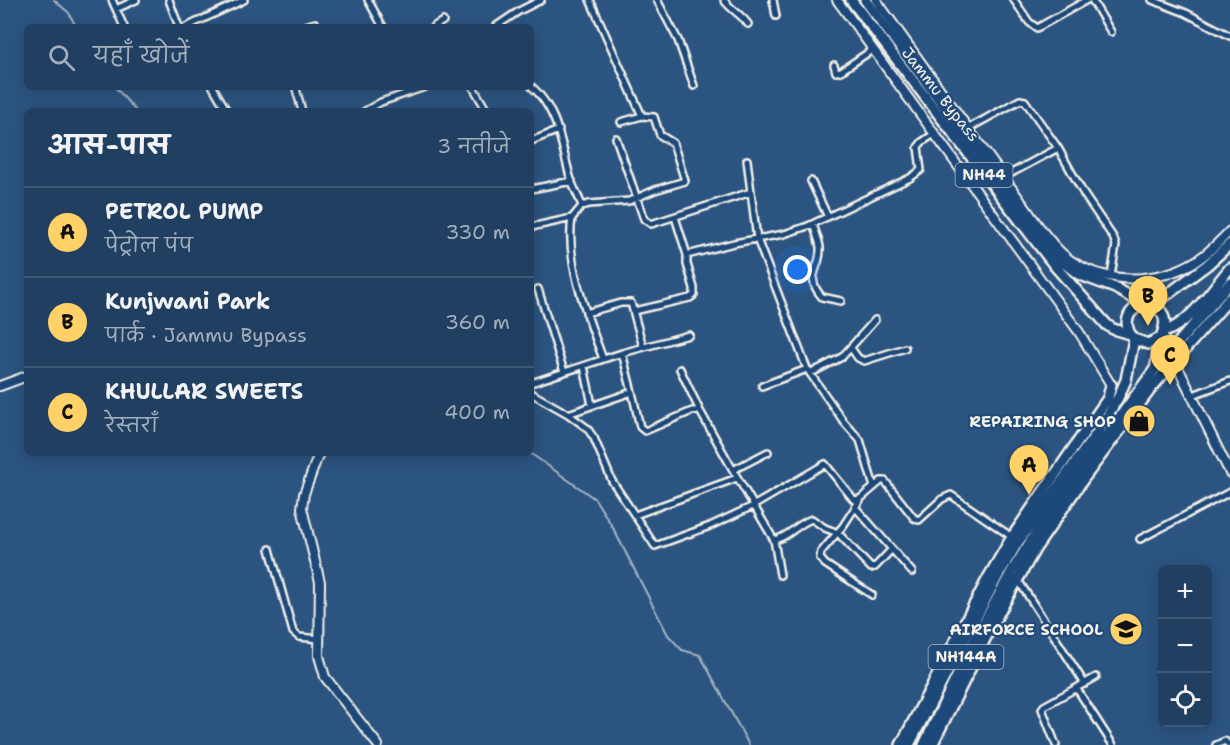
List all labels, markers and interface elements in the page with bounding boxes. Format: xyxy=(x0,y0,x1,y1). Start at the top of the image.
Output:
search box xyxy=(24,24,534,90)
icon: search xyxy=(45,41,78,74)
text: यहाँ खोजें xyxy=(93,41,189,70)
street label: Jammu Bypass xyxy=(897,43,984,146)
text: आस-पास xyxy=(48,127,170,162)
text: 3 नतीजे xyxy=(437,133,510,159)
road number: NH44 xyxy=(956,163,1012,187)
text: PETROL PUMP xyxy=(105,197,263,226)
text: A xyxy=(60,219,75,245)
text: 330 m xyxy=(446,219,510,245)
text: पेट्रोल पंप xyxy=(105,232,193,258)
your location xyxy=(783,255,812,284)
pin: B xyxy=(1128,276,1168,326)
text: Kunjwani Park xyxy=(105,287,270,316)
text: B xyxy=(61,309,74,335)
text: 360 m xyxy=(445,309,510,335)
text: पार्क · Jammu Bypass xyxy=(105,322,307,348)
pin: C xyxy=(1150,336,1190,385)
text: KHULLAR SWEETS xyxy=(105,377,303,406)
text: C xyxy=(61,399,74,425)
text: 400 m xyxy=(444,399,510,425)
shop icon: REPAIRING SHOP xyxy=(1121,403,1157,439)
place label: REPAIRING SHOP xyxy=(969,411,1116,432)
text: रेस्तराँ xyxy=(105,412,158,438)
pin: A xyxy=(1010,446,1048,495)
map controls xyxy=(1158,565,1212,727)
button: + xyxy=(1158,565,1212,619)
school or university icon: AIRFORCE SCHOOL xyxy=(1108,611,1144,647)
place label: AIRFORCE SCHOOL xyxy=(949,619,1103,640)
button: − xyxy=(1158,619,1212,673)
road number: NH144A xyxy=(928,645,1004,669)
button: locate xyxy=(1158,673,1212,727)

